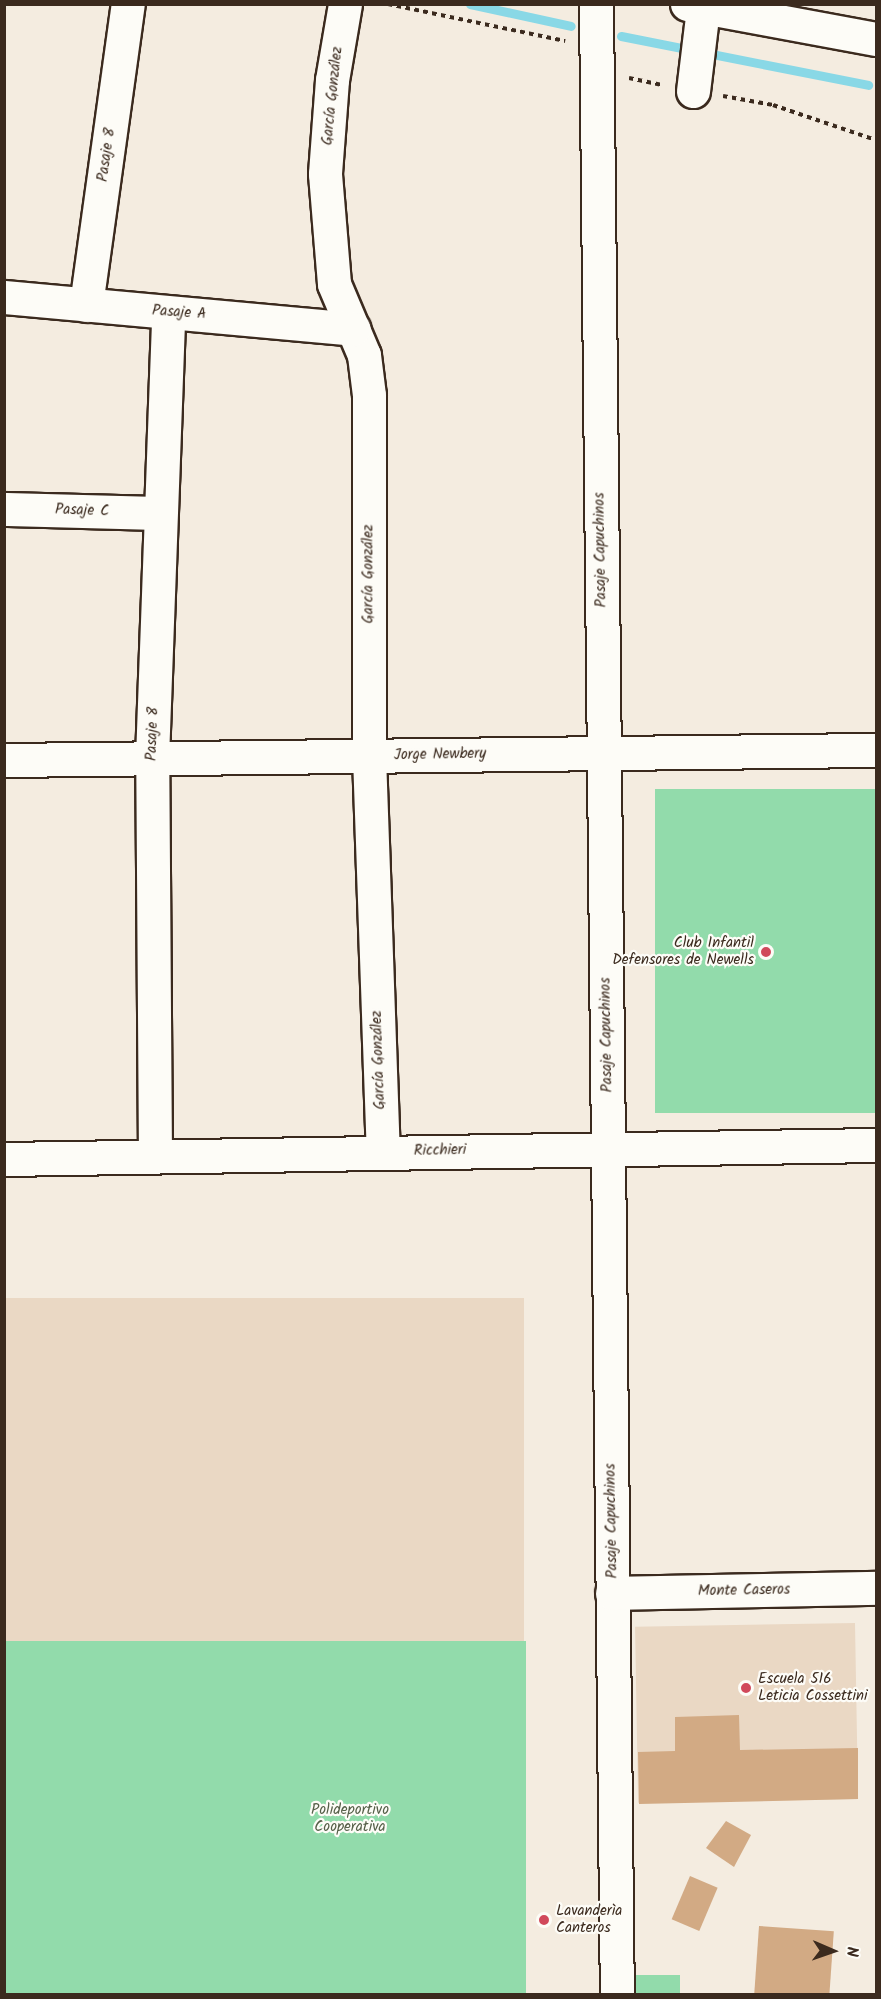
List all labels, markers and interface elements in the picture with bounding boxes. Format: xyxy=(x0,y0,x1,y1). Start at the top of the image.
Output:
street label: García González xyxy=(319,46,347,146)
street label: Pasaje 8 xyxy=(94,127,120,183)
street label: Pasaje A xyxy=(151,302,207,324)
street label: Pasaje Capuchinos xyxy=(591,492,611,608)
street label: Pasaje C xyxy=(55,501,109,521)
street label: García González xyxy=(360,524,378,624)
street label: Pasaje 8 xyxy=(143,707,163,761)
street label: Jorge Newbery xyxy=(394,745,486,765)
place label: Club Infantil Defensores de Newells xyxy=(612,934,754,969)
marker: Club Infantil Defensores de Newells xyxy=(759,945,773,959)
street label: Pasaje Capuchinos xyxy=(597,977,617,1093)
street label: García González xyxy=(368,1010,390,1110)
street label: Ricchieri xyxy=(414,1142,466,1160)
street label: Pasaje Capuchinos xyxy=(602,1463,622,1579)
street label: Monte Caseros xyxy=(698,1581,790,1601)
place label: Escuela 516 Leticia Cossettini xyxy=(758,1670,868,1705)
marker: Escuela 516 Leticia Cossettini xyxy=(739,1681,753,1695)
park label: Polideportivo Cooperativa xyxy=(311,1801,389,1836)
place label: Lavanderìa Canteros xyxy=(556,1902,622,1937)
marker: Lavanderìa Canteros xyxy=(537,1913,551,1927)
north arrow xyxy=(803,1921,863,1981)
text: N xyxy=(839,1946,864,1957)

